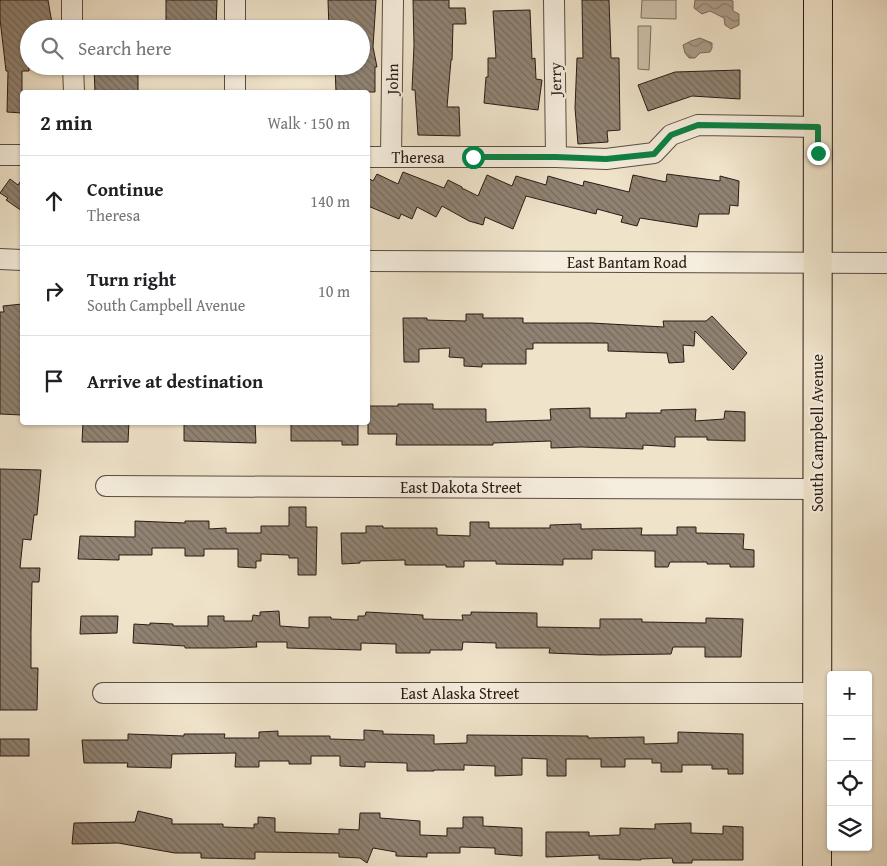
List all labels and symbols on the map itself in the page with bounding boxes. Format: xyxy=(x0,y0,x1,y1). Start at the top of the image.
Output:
street label: Jerry xyxy=(543,62,567,98)
street label: John xyxy=(380,63,404,97)
route end xyxy=(807,142,830,165)
street label: Theresa xyxy=(391,145,445,169)
route start xyxy=(462,146,485,169)
street label: East Bantam Road xyxy=(567,250,688,274)
street label: South Campbell Avenue xyxy=(805,354,829,512)
street label: East Dakota Street xyxy=(400,475,522,499)
street label: East Alaska Street xyxy=(401,681,520,705)

